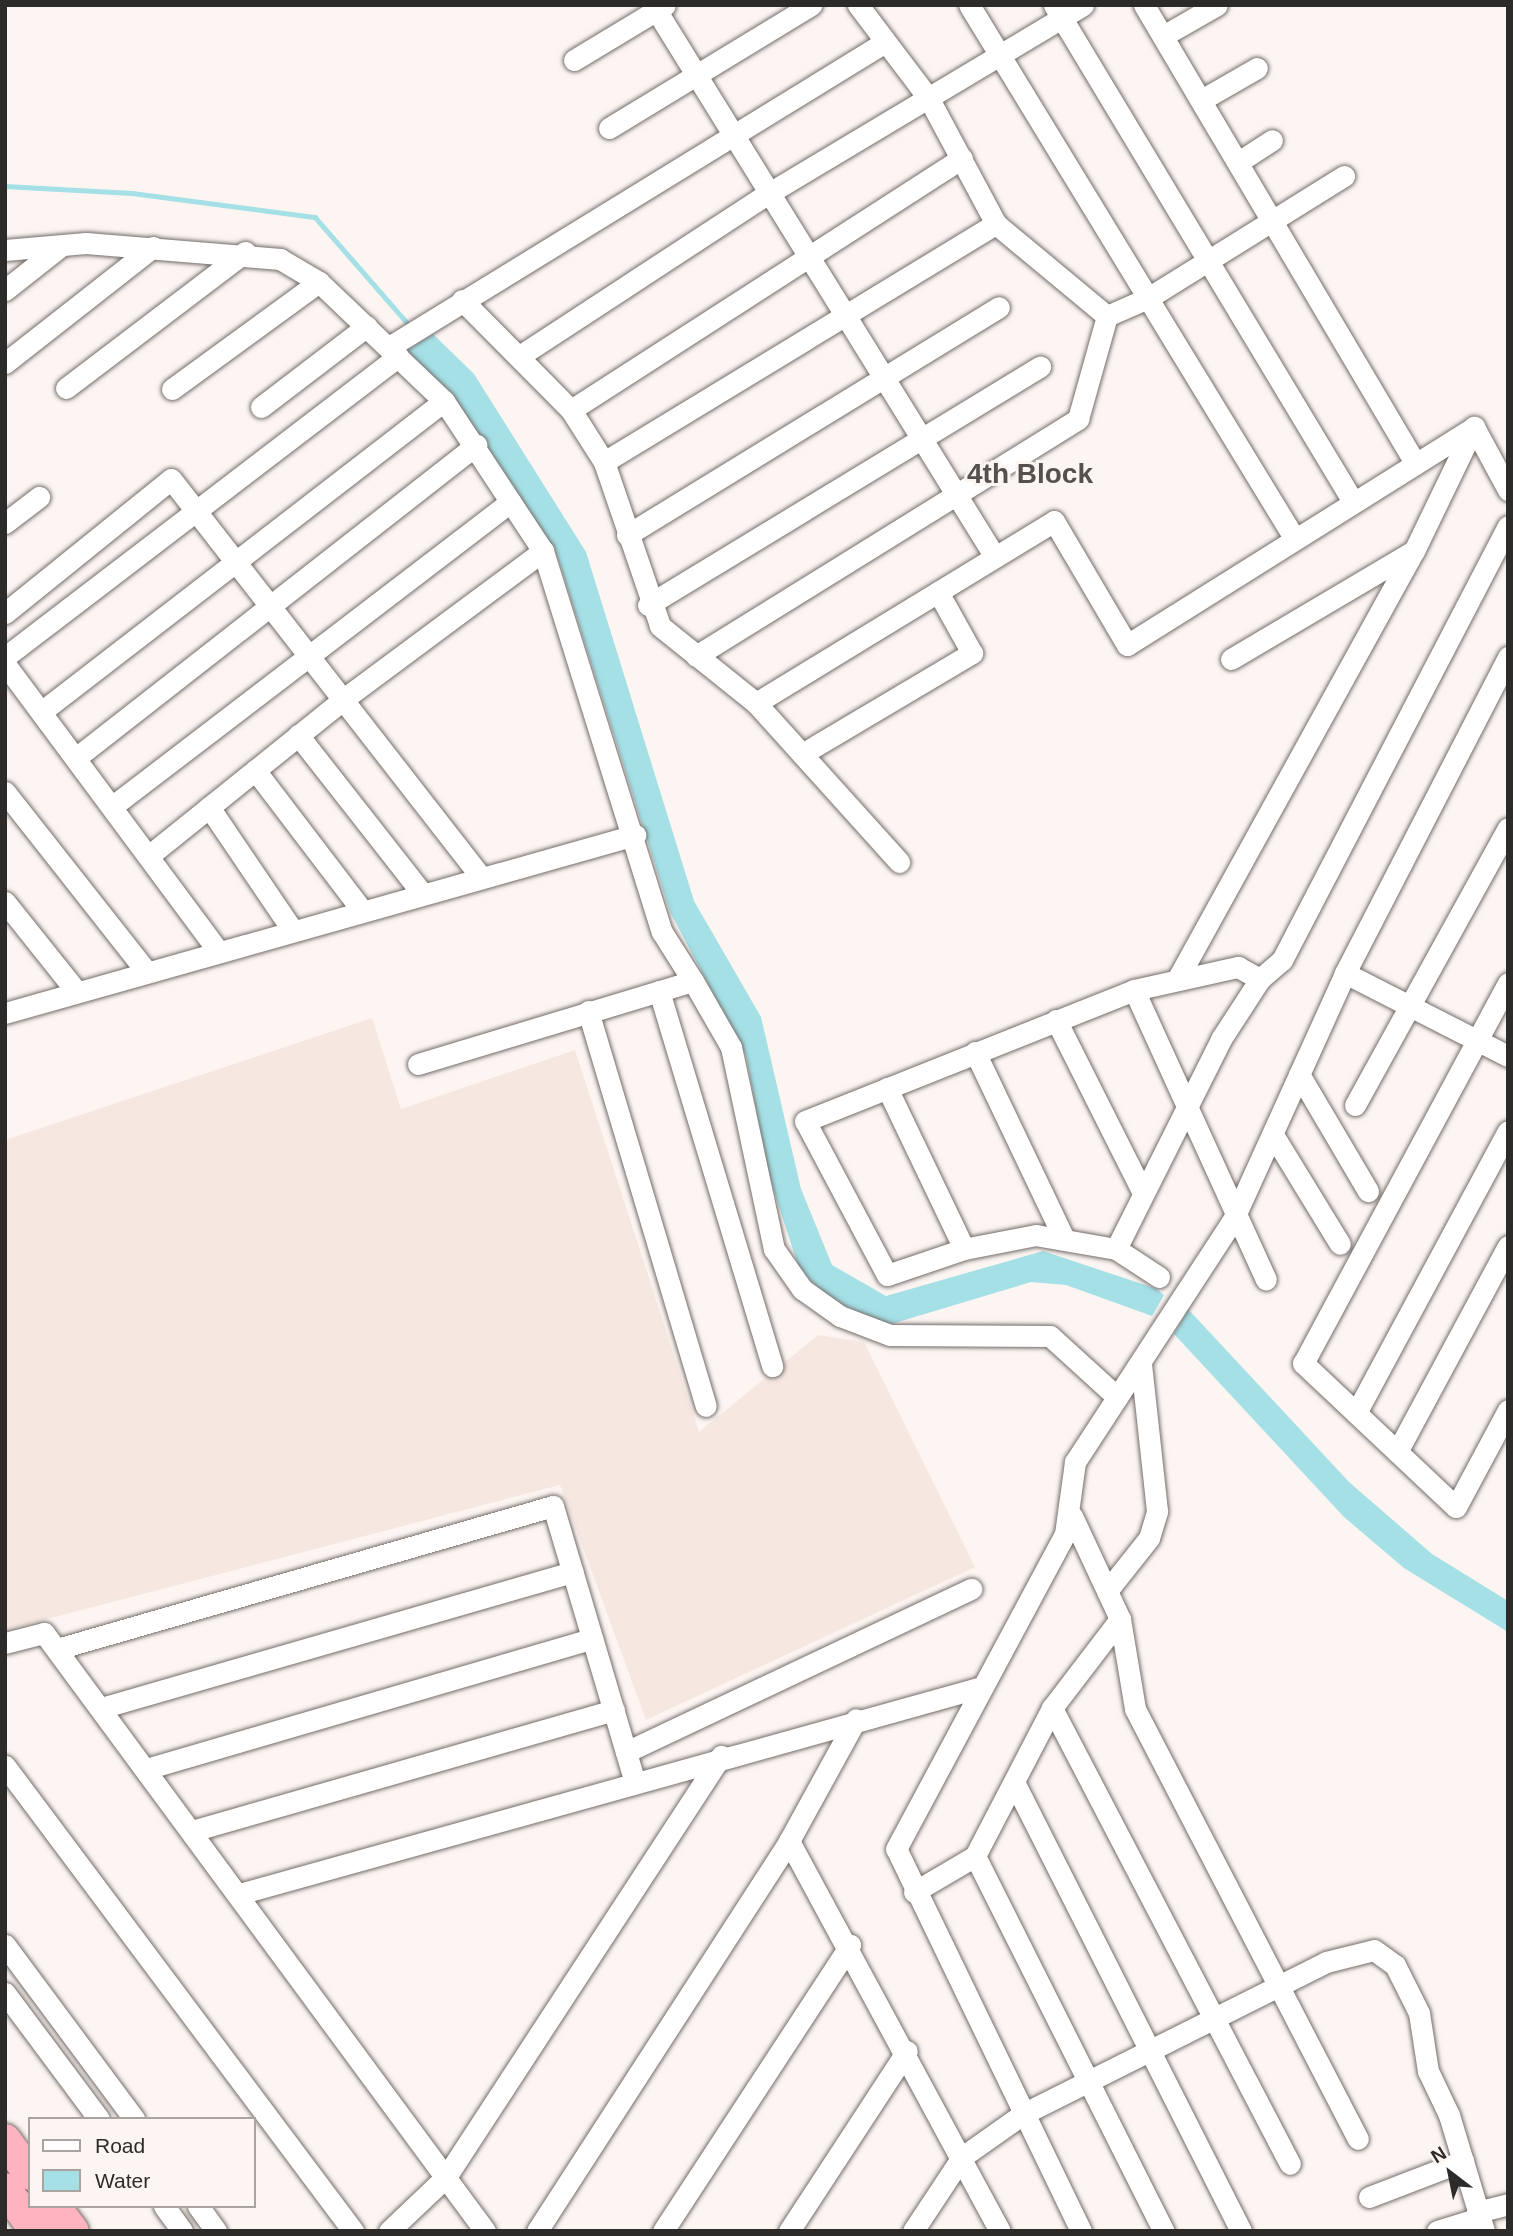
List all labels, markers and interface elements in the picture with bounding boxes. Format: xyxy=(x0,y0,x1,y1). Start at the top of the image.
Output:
district label: 4th Block xyxy=(967,457,1093,491)
legend xyxy=(28,2117,256,2208)
text: Road xyxy=(95,2134,145,2157)
north arrow xyxy=(1415,2138,1485,2208)
text: N xyxy=(1427,2142,1450,2167)
text: Water xyxy=(95,2169,150,2192)

